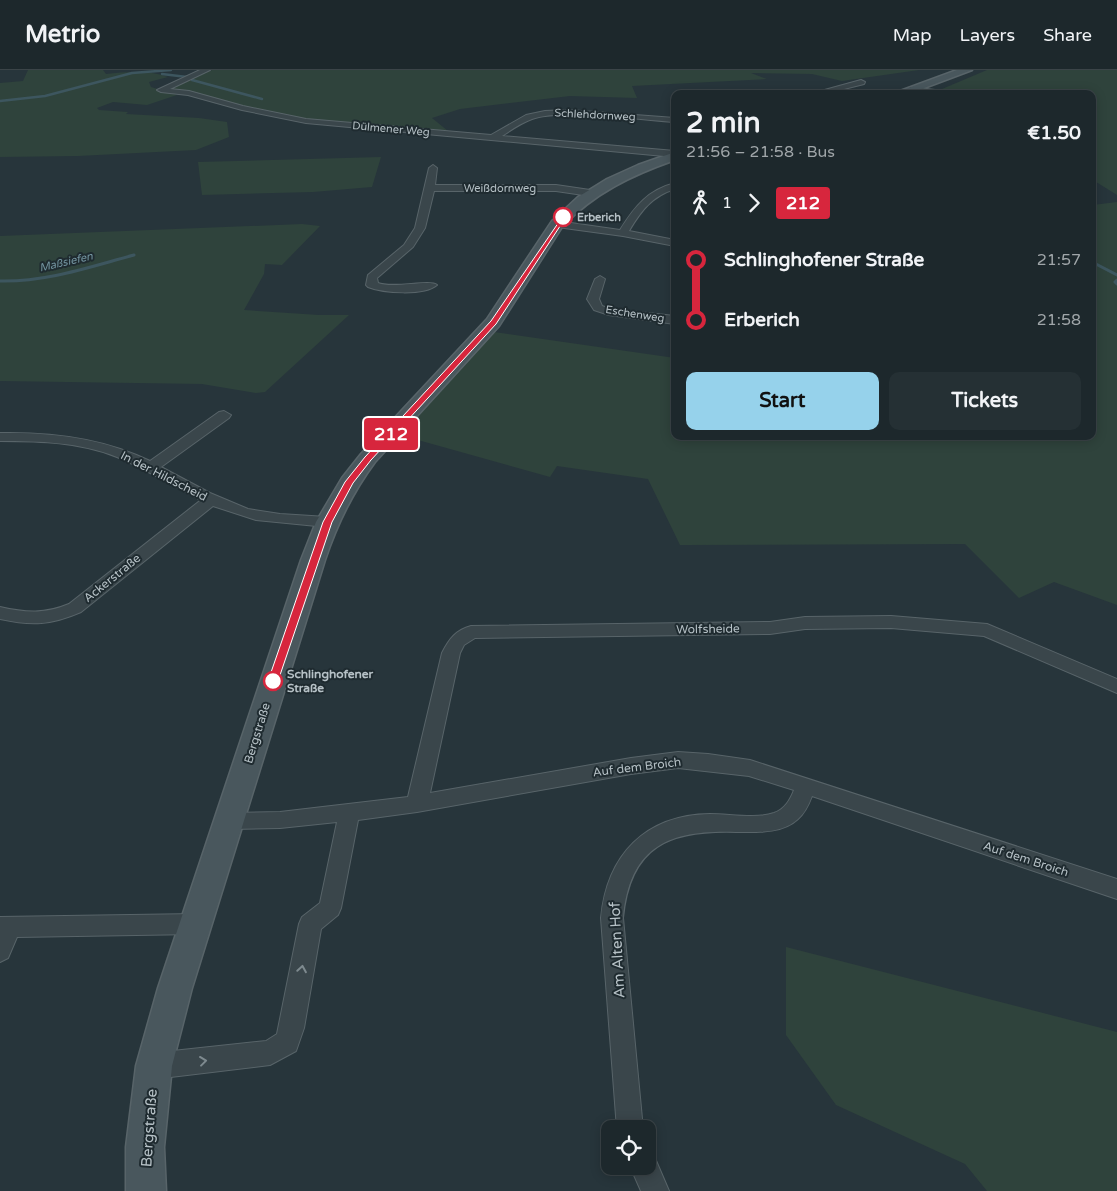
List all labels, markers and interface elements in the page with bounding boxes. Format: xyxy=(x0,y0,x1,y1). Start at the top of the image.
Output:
text: Metrio xyxy=(25,20,100,49)
text: Map xyxy=(893,24,932,46)
text: Layers xyxy=(960,24,1015,46)
text: Share xyxy=(1043,24,1092,46)
street label: Schlehdornweg xyxy=(554,106,636,124)
text: 2 min xyxy=(686,106,761,140)
street label: Dülmener Weg xyxy=(352,119,430,139)
text: €1.50 xyxy=(1027,122,1081,144)
text: 21:56 – 21:58 · Bus xyxy=(686,142,835,162)
street label: Weißdornweg xyxy=(464,182,536,195)
icon: walk xyxy=(686,189,714,217)
icon: forward xyxy=(740,189,768,217)
text: 212 xyxy=(786,192,820,214)
text: 1 xyxy=(722,193,732,213)
marker: Erberich xyxy=(553,207,573,227)
place label: Erberich xyxy=(577,211,621,224)
water label: Maßsiefen xyxy=(38,249,94,274)
text: Schlinghofener Straße xyxy=(724,249,924,271)
text: 21:57 xyxy=(1037,250,1081,270)
street label: Eschenweg xyxy=(605,303,665,325)
text: Erberich xyxy=(724,309,800,331)
text: 21:58 xyxy=(1037,310,1081,330)
button: Start xyxy=(686,372,879,430)
button: Tickets xyxy=(889,372,1081,430)
line badge: 212 xyxy=(362,418,420,450)
text: 212 xyxy=(374,423,408,445)
street label: In der Hildscheid xyxy=(118,448,210,504)
street label: Ackerstraße xyxy=(81,551,143,605)
street label: Wolfsheide xyxy=(676,621,740,637)
place label: Schlinghofener Straße xyxy=(287,667,374,695)
marker: Schlinghofener Straße xyxy=(263,671,283,691)
street label: Bergstraße xyxy=(241,701,273,765)
street label: Auf dem Broich xyxy=(592,755,682,779)
street label: Auf dem Broich xyxy=(982,839,1070,879)
street label: Am Alten Hof xyxy=(605,901,629,999)
one-way arrow xyxy=(297,965,307,974)
one-way arrow xyxy=(199,1056,207,1067)
street label: Bergstraße xyxy=(137,1088,161,1168)
map controls xyxy=(601,1120,656,1175)
button: locate xyxy=(601,1120,656,1175)

